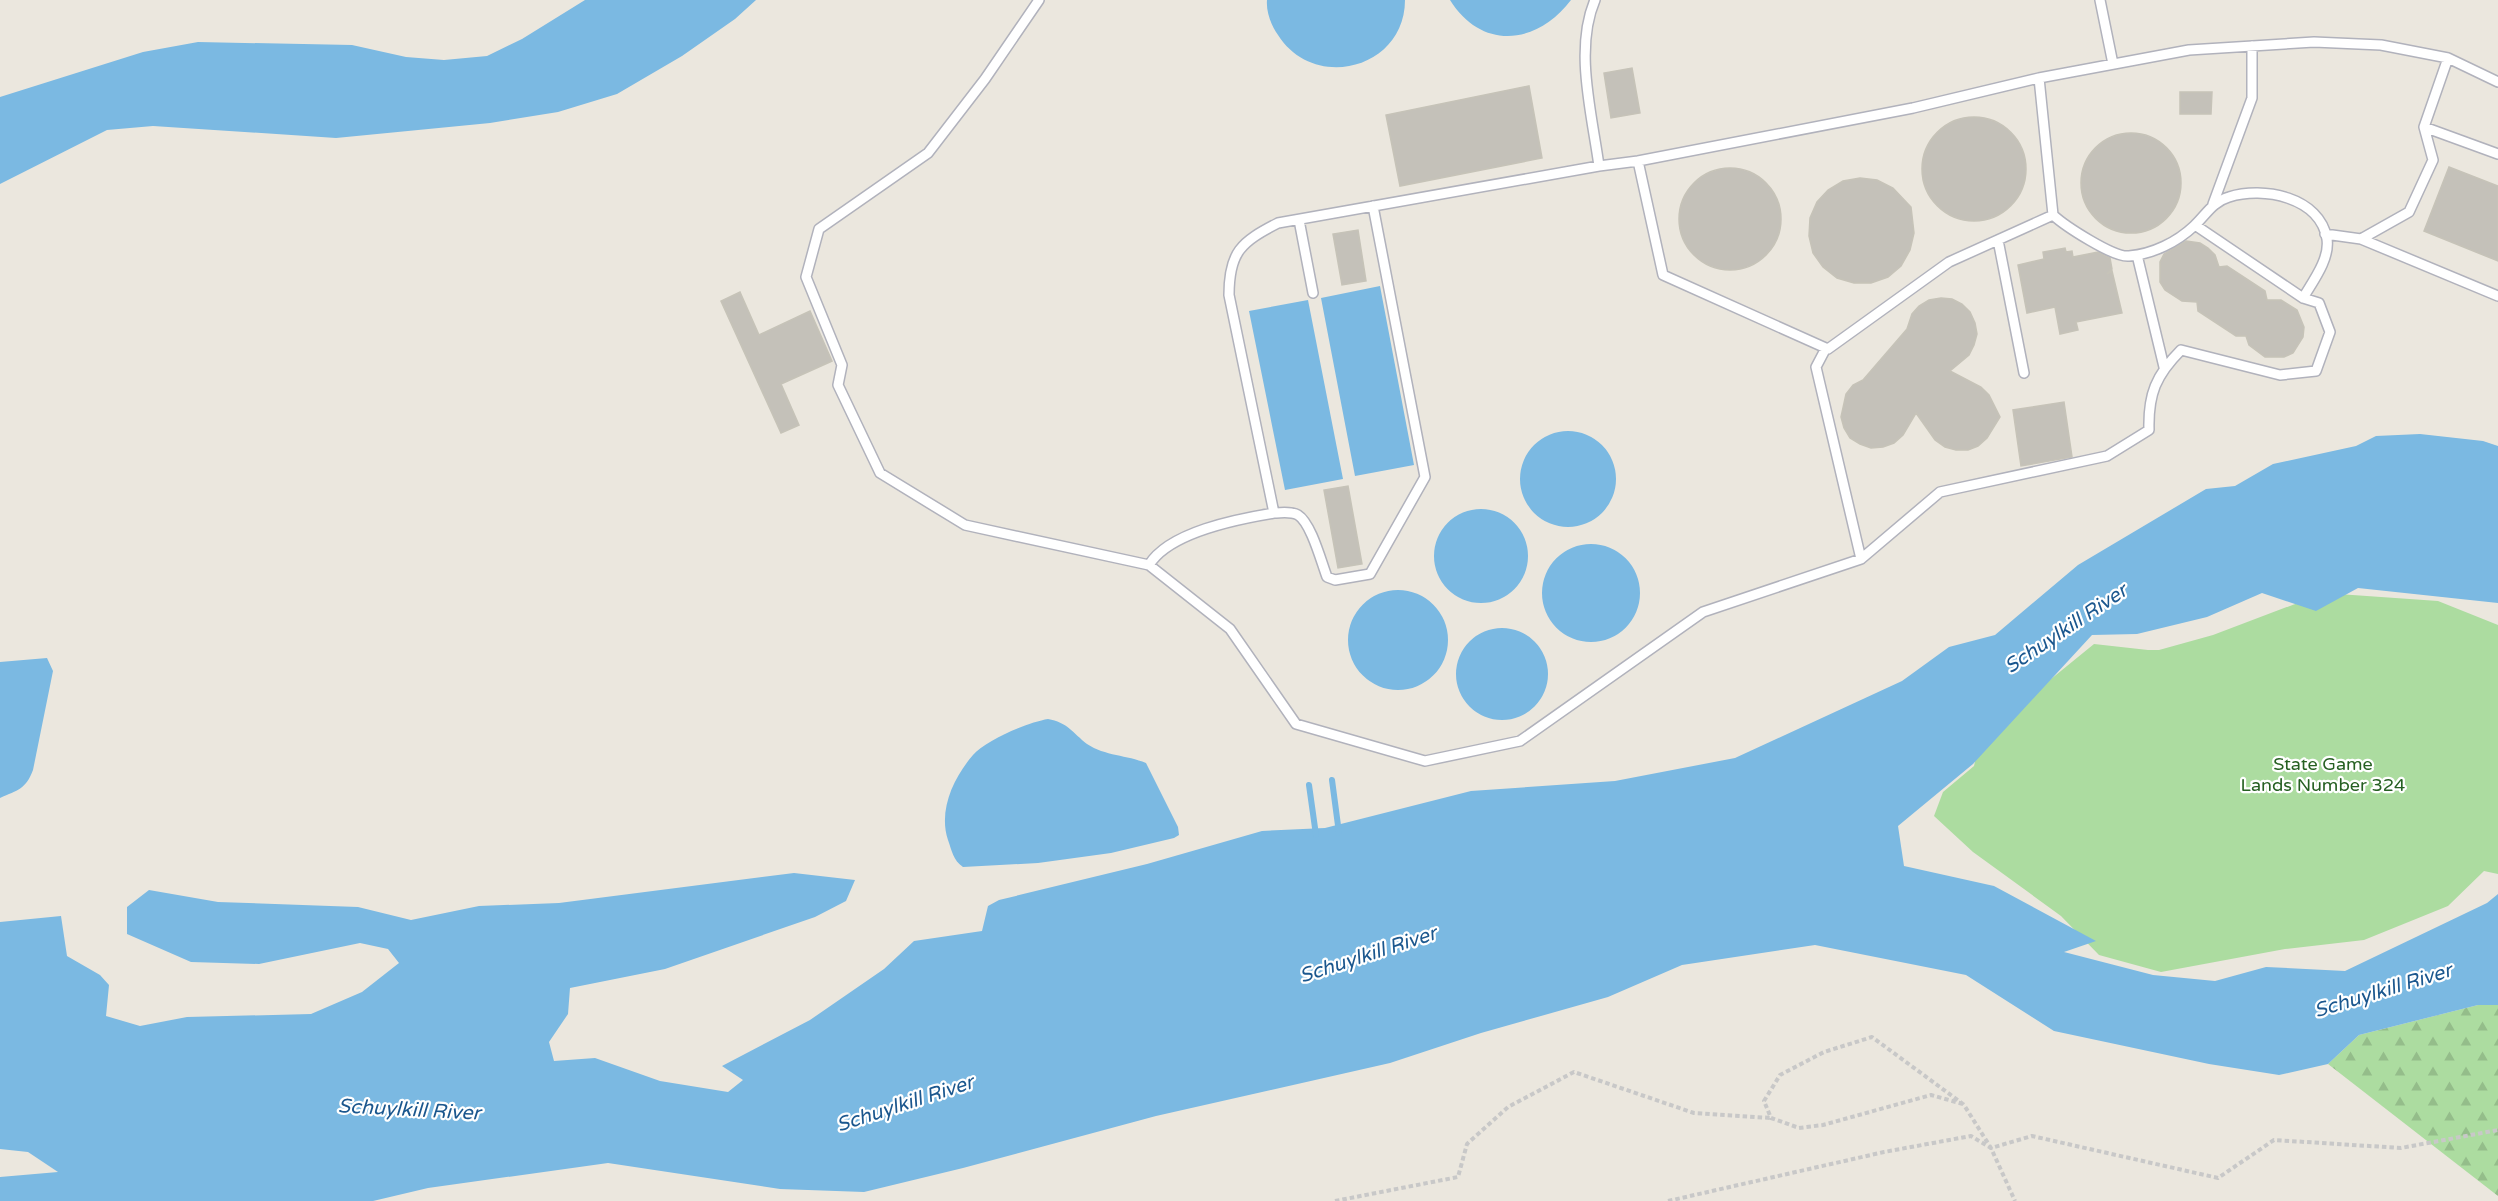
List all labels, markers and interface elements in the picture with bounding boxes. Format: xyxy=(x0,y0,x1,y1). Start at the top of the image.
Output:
water label: Schuylkill River xyxy=(2000,578,2134,679)
park label: State Game Lands Number 324 xyxy=(2241,753,2405,796)
water label: Schuylkill River xyxy=(1296,921,1442,988)
water label: Schuylkill River xyxy=(2311,958,2457,1023)
water label: Schuylkill River xyxy=(833,1070,979,1137)
water label: Schuylkill River xyxy=(337,1094,483,1126)

